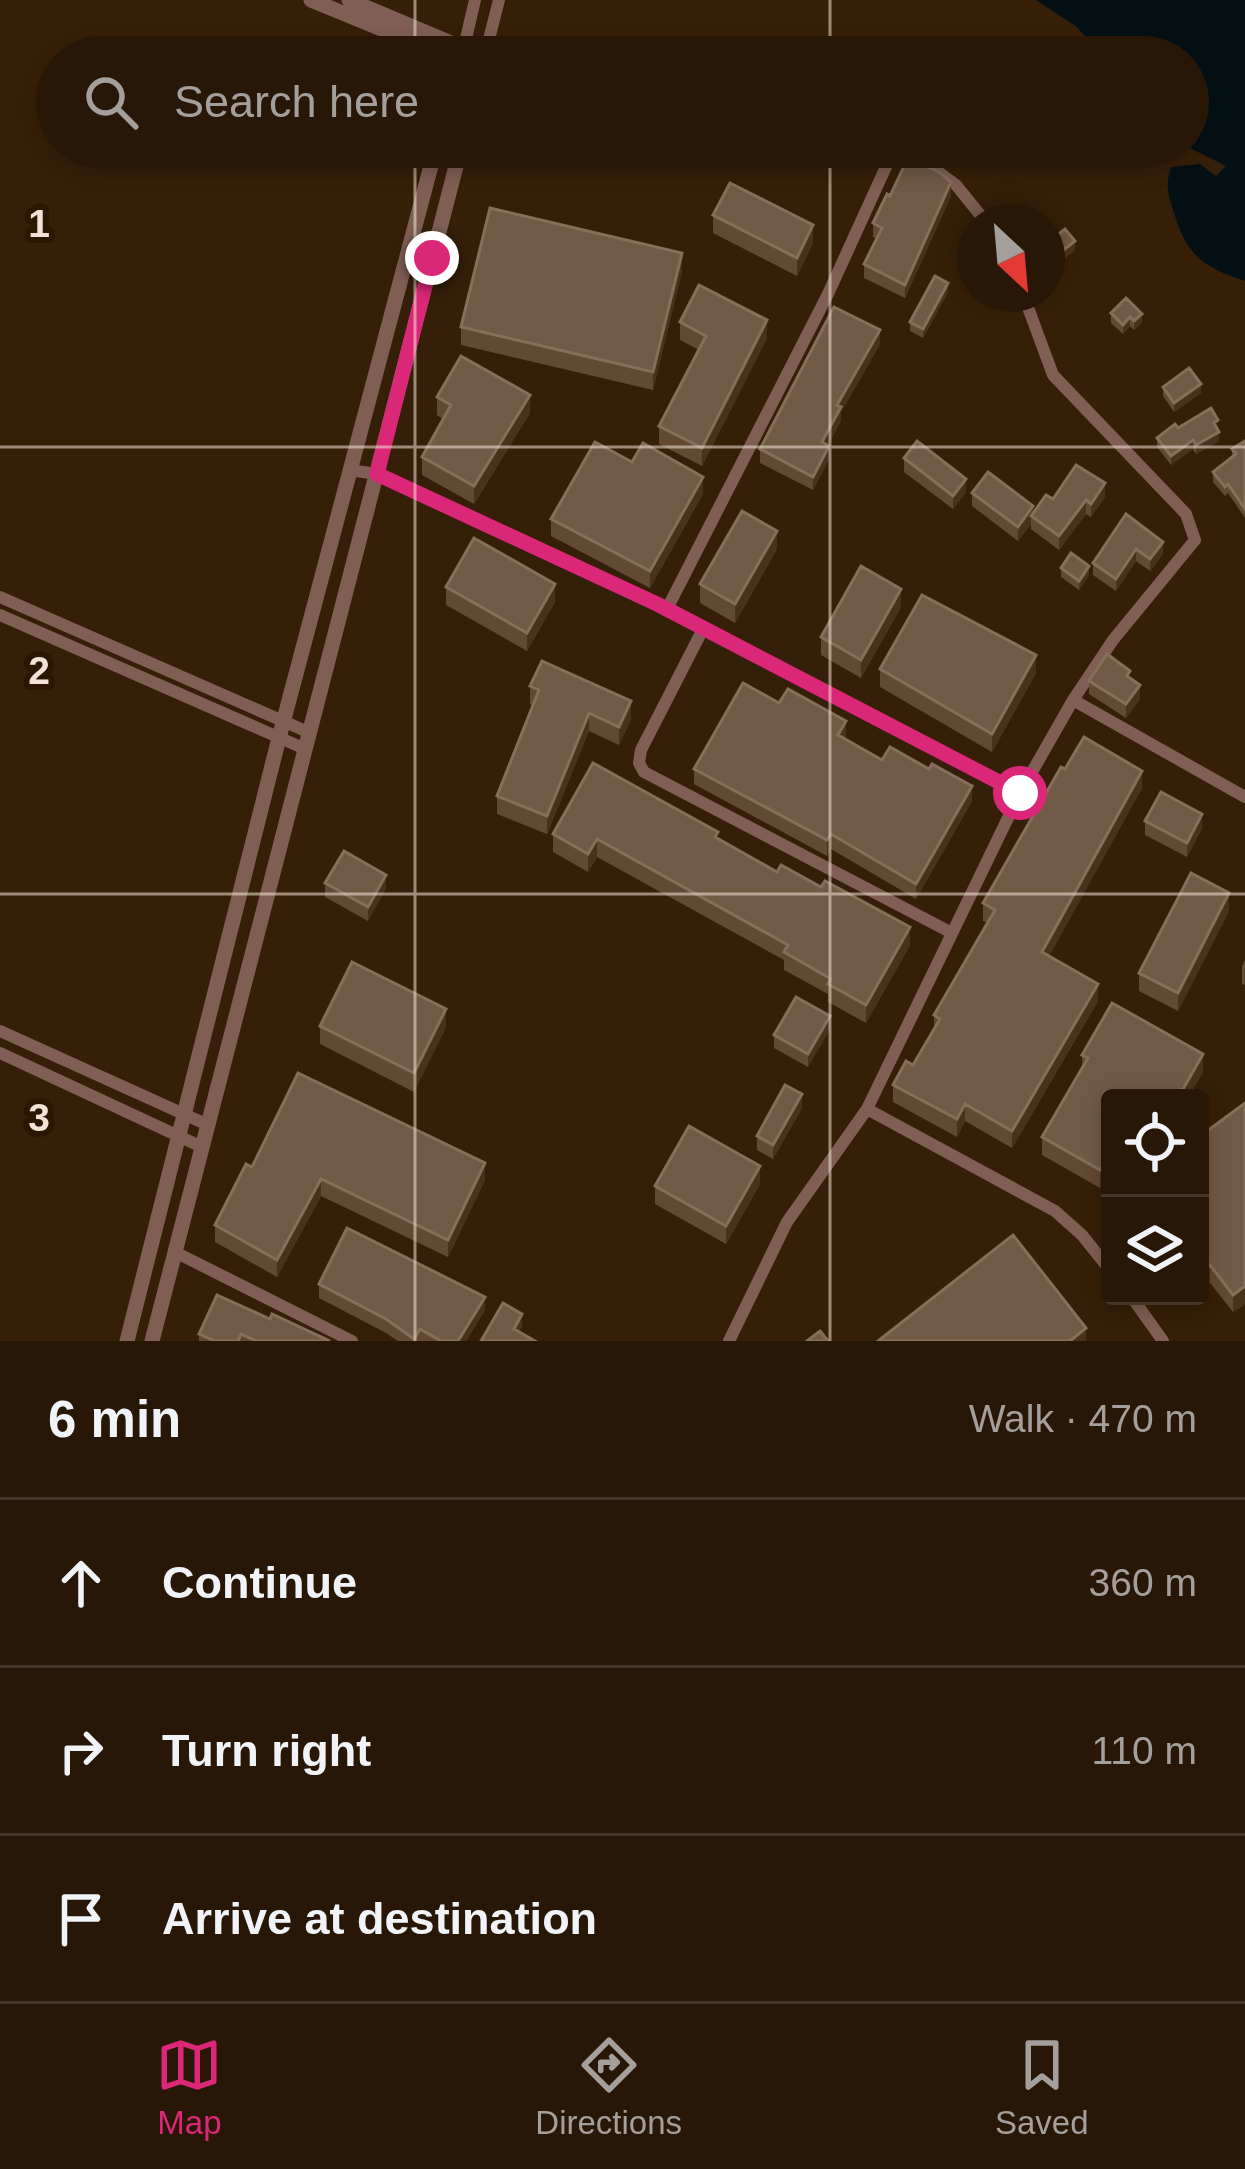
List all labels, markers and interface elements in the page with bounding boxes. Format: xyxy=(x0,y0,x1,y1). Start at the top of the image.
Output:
search box xyxy=(36,36,1209,168)
icon: search xyxy=(78,69,144,135)
text: Search here xyxy=(174,76,419,127)
text: 1 xyxy=(28,202,50,245)
north arrow xyxy=(957,204,1065,312)
route end xyxy=(405,231,459,285)
text: 2 xyxy=(28,649,50,692)
route start xyxy=(993,766,1047,820)
map controls xyxy=(1101,1089,1209,1305)
button: locate xyxy=(1101,1089,1209,1197)
text: 3 xyxy=(28,1096,50,1139)
button: layers xyxy=(1101,1197,1209,1305)
text: 6 min xyxy=(48,1391,181,1448)
text: Walk · 470 m xyxy=(969,1397,1197,1440)
icon: ahead xyxy=(48,1550,114,1616)
text: Continue xyxy=(162,1557,357,1608)
text: 360 m xyxy=(1089,1561,1197,1604)
icon: right xyxy=(48,1718,114,1784)
text: Turn right xyxy=(162,1725,371,1776)
text: 110 m xyxy=(1092,1729,1197,1772)
icon: arrive xyxy=(48,1886,114,1952)
text: Arrive at destination xyxy=(162,1893,597,1944)
tab: Map xyxy=(156,2032,222,2142)
tab: Directions xyxy=(535,2032,682,2142)
tab: Saved xyxy=(995,2032,1089,2142)

